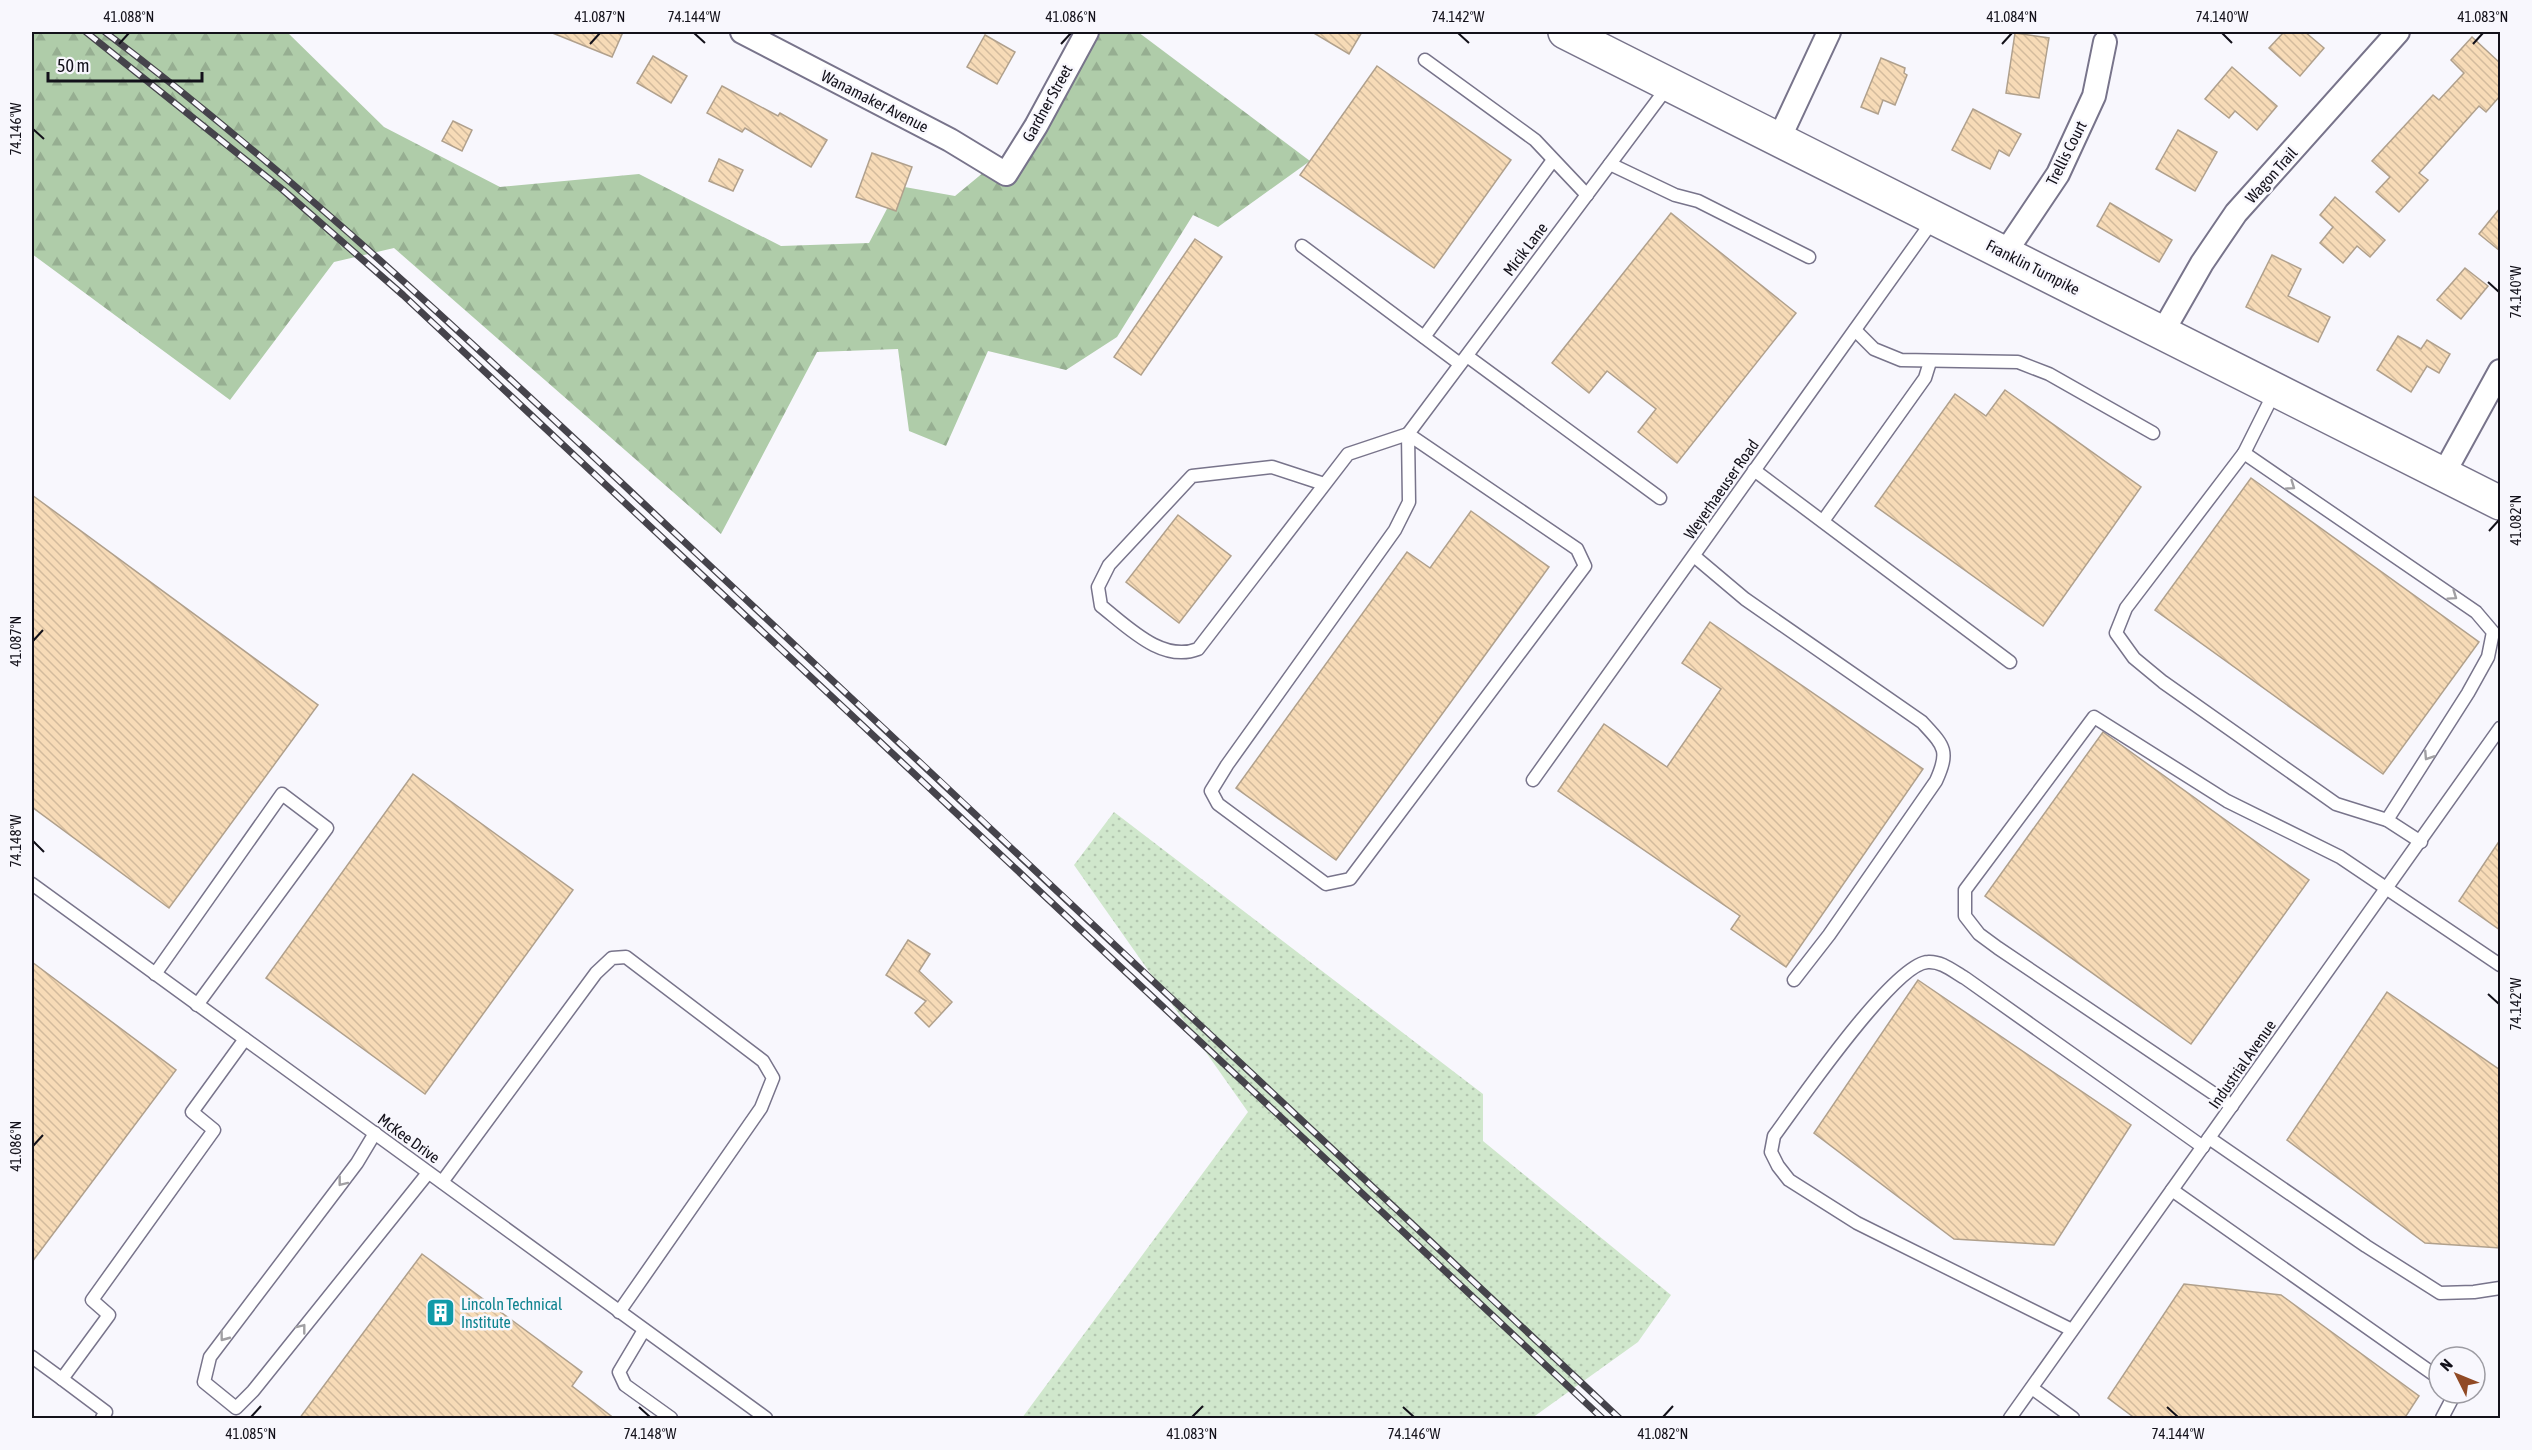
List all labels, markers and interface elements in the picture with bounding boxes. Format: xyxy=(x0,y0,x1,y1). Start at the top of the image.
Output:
text: 41.088°N xyxy=(104,8,154,25)
text: 41.087°N xyxy=(575,8,625,25)
text: 74.144°W xyxy=(668,8,721,25)
text: 41.086°N xyxy=(1046,8,1096,25)
text: 74.142°W xyxy=(1432,8,1485,25)
text: 41.084°N xyxy=(1987,8,2037,25)
text: 74.140°W xyxy=(2196,8,2249,25)
text: 41.083°N xyxy=(2458,8,2508,25)
scale bar xyxy=(48,45,202,83)
text: 50 m xyxy=(57,55,89,76)
street label: Gardner Street xyxy=(1018,61,1076,145)
street label: Wanamaker Avenue xyxy=(818,66,932,136)
text: 74.146°W xyxy=(7,102,24,155)
street label: Trellis Court xyxy=(2042,118,2090,188)
street label: Wagon Trail xyxy=(2241,143,2302,207)
street label: Micik Lane xyxy=(1499,219,1551,279)
street label: Franklin Turnpike xyxy=(1983,236,2083,299)
text: 74.140°W xyxy=(2507,265,2524,318)
street label: Weyerhaeuser Road xyxy=(1680,436,1763,543)
one-way arrow xyxy=(2285,479,2296,490)
text: 41.082°N xyxy=(2507,495,2524,545)
one-way arrow xyxy=(2446,589,2457,600)
text: 41.087°N xyxy=(7,616,24,666)
one-way arrow xyxy=(2424,749,2435,760)
text: 74.148°W xyxy=(7,814,24,867)
text: 74.142°W xyxy=(2507,977,2524,1030)
street label: Industrial Avenue xyxy=(2205,1016,2279,1112)
street label: McKee Drive xyxy=(375,1110,443,1166)
text: 41.086°N xyxy=(7,1121,24,1171)
one-way arrow xyxy=(338,1175,349,1186)
place label: Lincoln Technical Institute xyxy=(461,1295,563,1331)
building icon: Lincoln Technical Institute xyxy=(424,1297,456,1329)
one-way arrow xyxy=(295,1324,306,1335)
one-way arrow xyxy=(221,1331,232,1342)
north arrow xyxy=(2427,1345,2487,1405)
text: N xyxy=(2436,1355,2456,1374)
text: 41.085°N xyxy=(226,1425,276,1442)
text: 74.148°W xyxy=(624,1425,677,1442)
text: 41.083°N xyxy=(1167,1425,1217,1442)
text: 74.146°W xyxy=(1388,1425,1441,1442)
text: 41.082°N xyxy=(1638,1425,1688,1442)
text: 74.144°W xyxy=(2152,1425,2205,1442)

